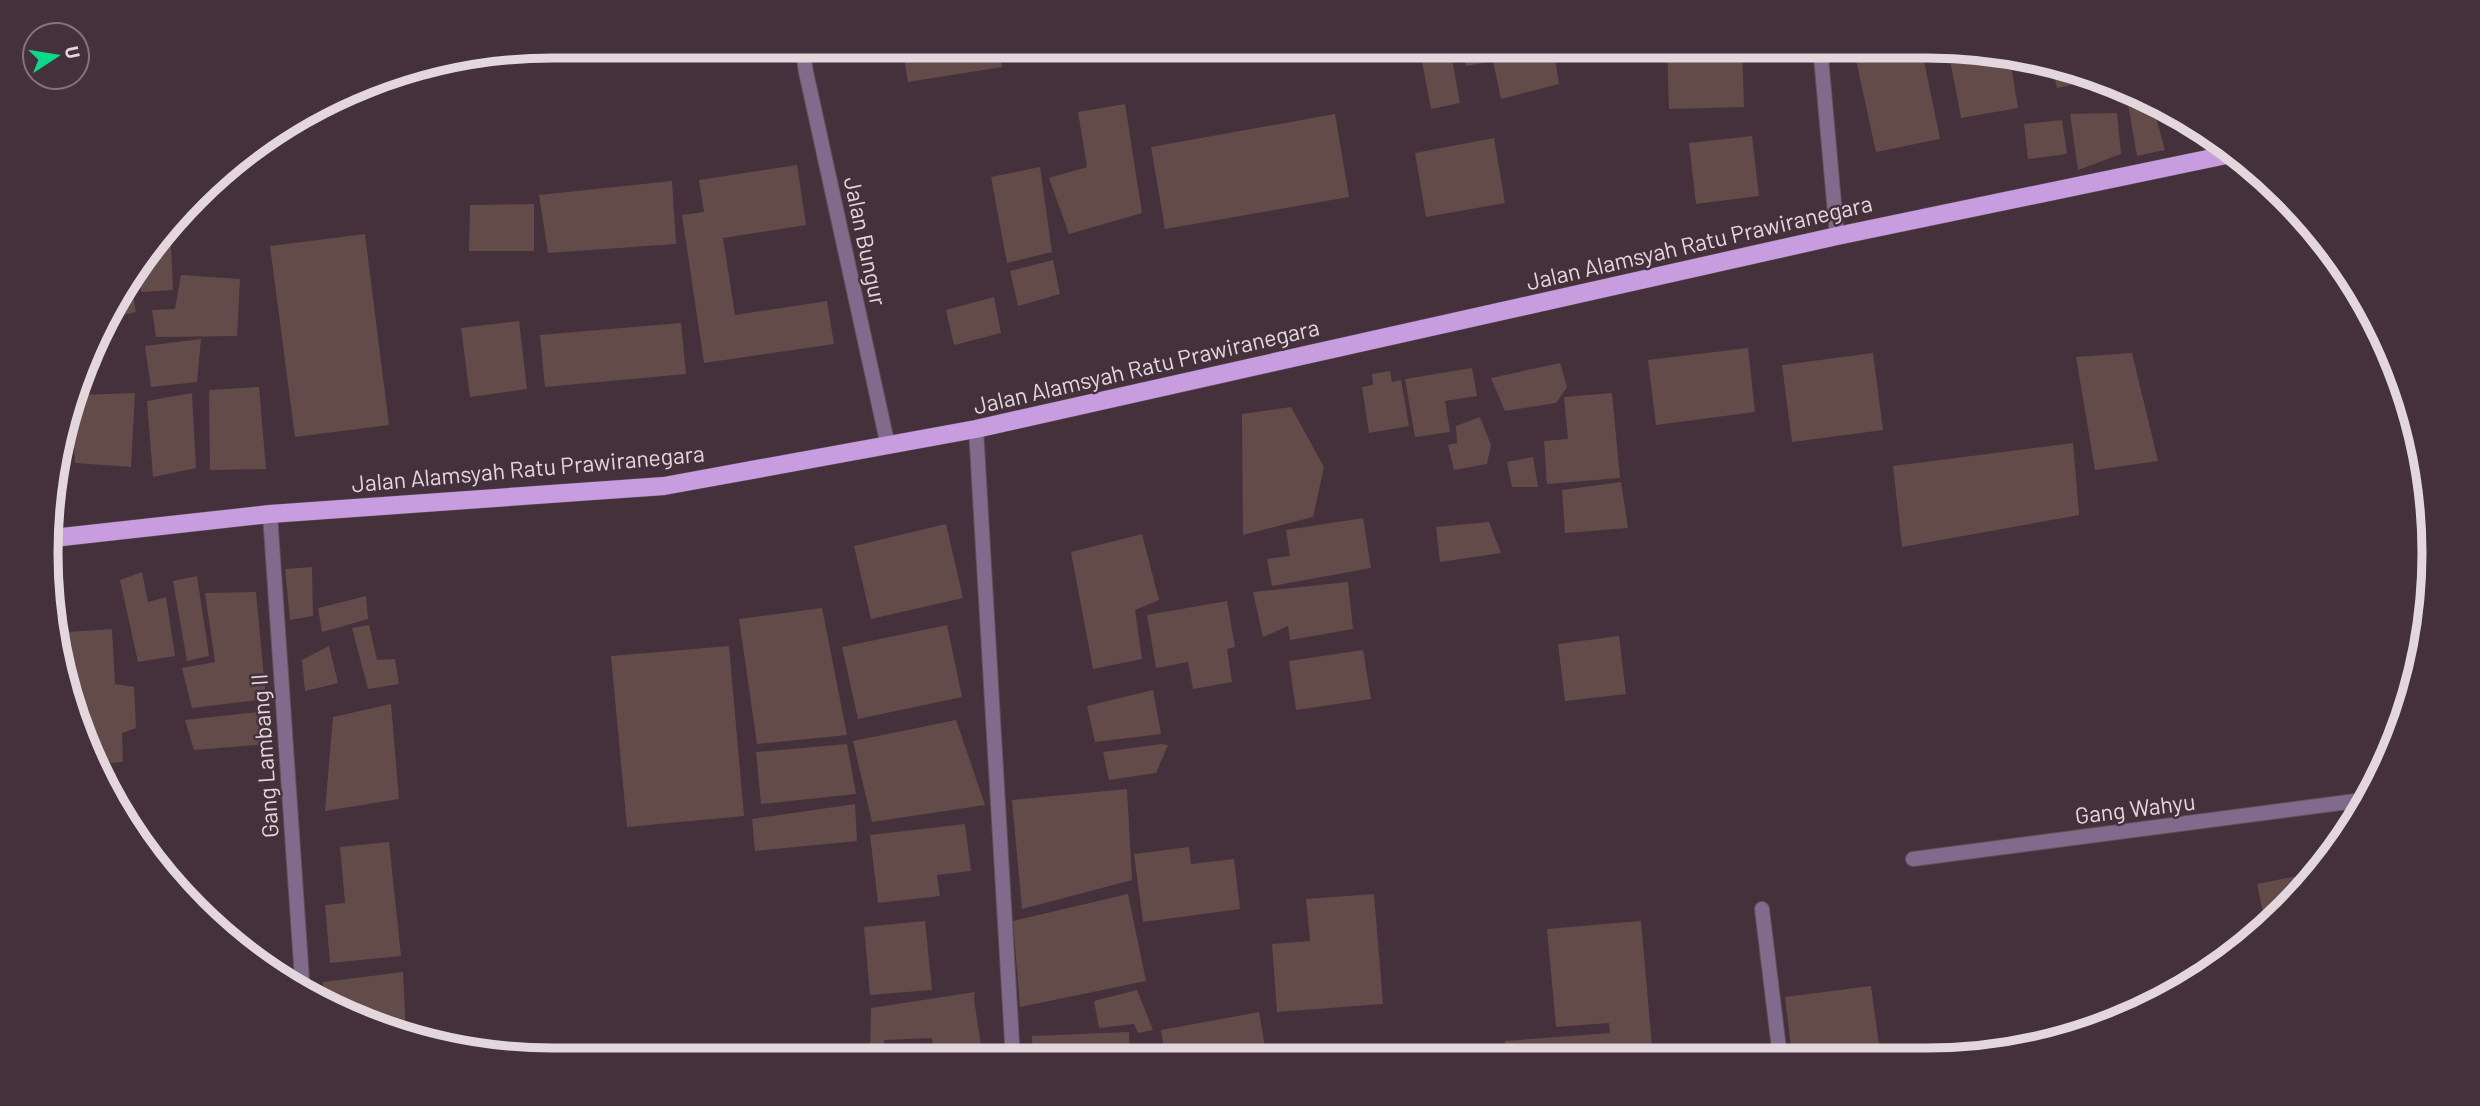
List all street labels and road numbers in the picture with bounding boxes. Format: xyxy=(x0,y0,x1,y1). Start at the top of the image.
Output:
street label: Jalan Bungur xyxy=(839,174,893,309)
street label: Jalan Alamsyah Ratu Prawiranegara xyxy=(1523,189,1875,295)
street label: Jalan Alamsyah Ratu Prawiranegara xyxy=(970,313,1322,419)
street label: Jalan Alamsyah Ratu Prawiranegara xyxy=(350,439,706,497)
street label: Gang Lambang II xyxy=(244,673,284,839)
street label: Gang Wahyu xyxy=(2073,787,2197,829)

